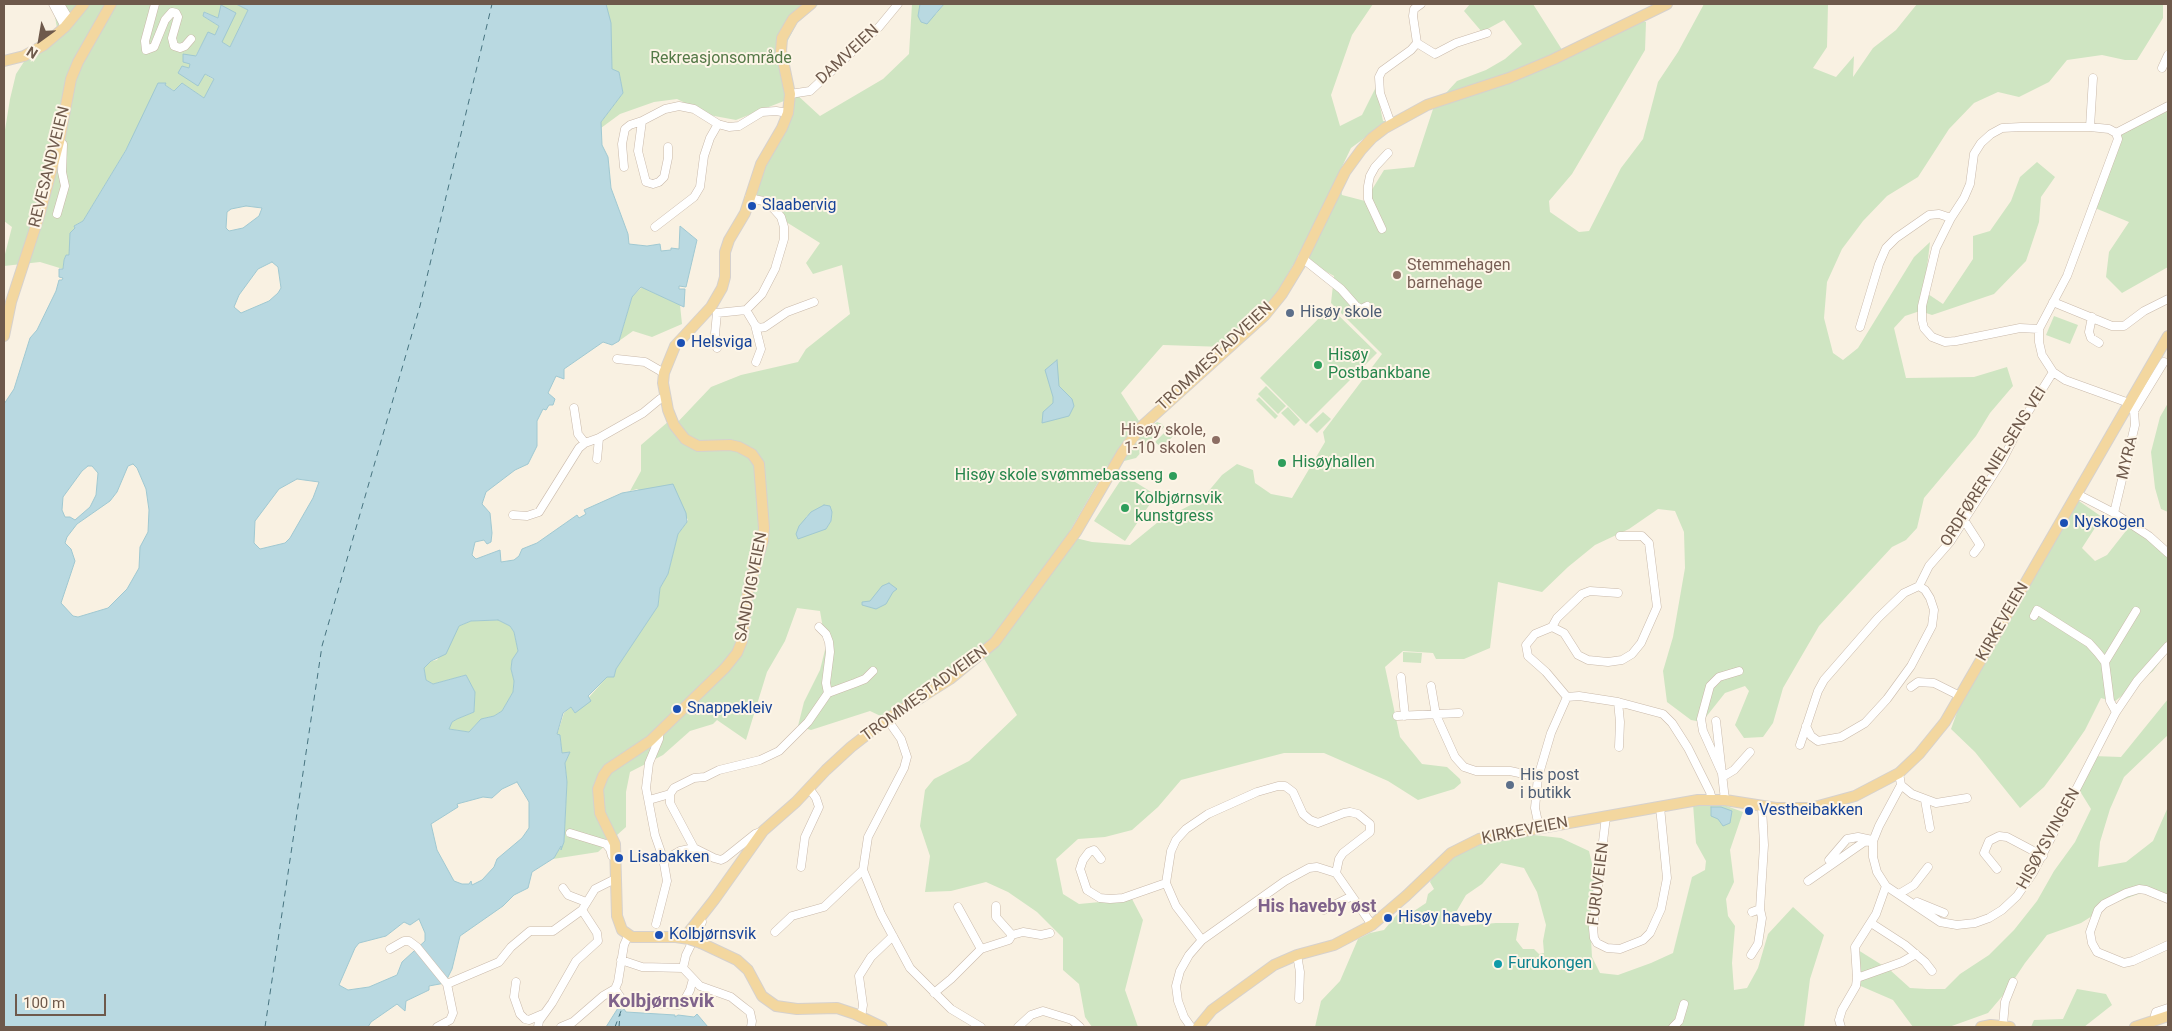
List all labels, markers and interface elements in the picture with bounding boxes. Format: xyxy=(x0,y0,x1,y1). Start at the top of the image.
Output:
north arrow xyxy=(15,15,65,65)
street label: DAMVEIEN xyxy=(813,21,883,89)
text: N xyxy=(24,43,40,62)
park label: Rekreasjonsområde xyxy=(650,49,792,69)
street label: REVESANDVEIEN xyxy=(26,104,74,230)
place label: Slaabervig xyxy=(762,196,836,216)
marker: Slaabervig xyxy=(746,200,758,212)
place label: Stemmehagen barnehage xyxy=(1407,256,1511,294)
marker: Stemmehagen barnehage xyxy=(1391,269,1403,281)
street label: TROMMESTADVEIEN xyxy=(1153,299,1277,415)
place label: Hisøy skole xyxy=(1300,303,1382,323)
marker: Hisøy skole xyxy=(1284,307,1296,319)
place label: Helsviga xyxy=(691,333,752,353)
marker: Helsviga xyxy=(675,337,687,349)
place label: Hisøy Postbankbane xyxy=(1328,346,1430,384)
marker: Hisøy Postbankbane xyxy=(1312,359,1324,371)
street label: ORDFØRER NIELSENS VEI xyxy=(1937,384,2051,550)
place label: Hisøy skole, 1-10 skolen xyxy=(1121,421,1206,459)
marker: Hisøy skole, 1-10 skolen xyxy=(1210,434,1222,446)
street label: MYRA xyxy=(2114,435,2142,481)
place label: Hisøyhallen xyxy=(1292,453,1375,473)
marker: Hisøyhallen xyxy=(1276,457,1288,469)
place label: Hisøy skole svømmebasseng xyxy=(955,466,1163,486)
marker: Hisøy skole svømmebasseng xyxy=(1167,470,1179,482)
place label: Kolbjørnsvik kunstgress xyxy=(1135,489,1222,527)
marker: Kolbjørnsvik kunstgress xyxy=(1119,502,1131,514)
place label: Nyskogen xyxy=(2074,513,2145,533)
marker: Nyskogen xyxy=(2058,517,2070,529)
street label: SANDVIGVEIEN xyxy=(732,531,772,643)
street label: KIRKEVEIEN xyxy=(1973,579,2033,665)
street label: TROMMESTADVEIEN xyxy=(858,642,992,746)
place label: Snappekleiv xyxy=(687,699,773,719)
marker: Snappekleiv xyxy=(671,703,683,715)
place label: His post i butikk xyxy=(1520,766,1579,804)
marker: His post i butikk xyxy=(1504,779,1516,791)
street label: HISØYSVINGEN xyxy=(2013,785,2085,893)
place label: Vestheibakken xyxy=(1759,801,1863,821)
marker: Vestheibakken xyxy=(1743,805,1755,817)
street label: KIRKEVEIEN xyxy=(1480,813,1570,849)
street label: FURUVEIEN xyxy=(1584,841,1614,927)
place label: Lisabakken xyxy=(629,848,710,868)
marker: Lisabakken xyxy=(613,852,625,864)
district label: His haveby øst xyxy=(1258,896,1376,918)
place label: Hisøy haveby xyxy=(1398,908,1492,928)
marker: Hisøy haveby xyxy=(1382,912,1394,924)
place label: Kolbjørnsvik xyxy=(669,925,756,945)
marker: Kolbjørnsvik xyxy=(653,929,665,941)
place label: Furukongen xyxy=(1508,954,1592,974)
marker: Furukongen xyxy=(1492,958,1504,970)
scale bar xyxy=(18,984,109,1016)
district label: Kolbjørnsvik xyxy=(608,991,714,1013)
text: 100 m xyxy=(23,994,65,1012)

